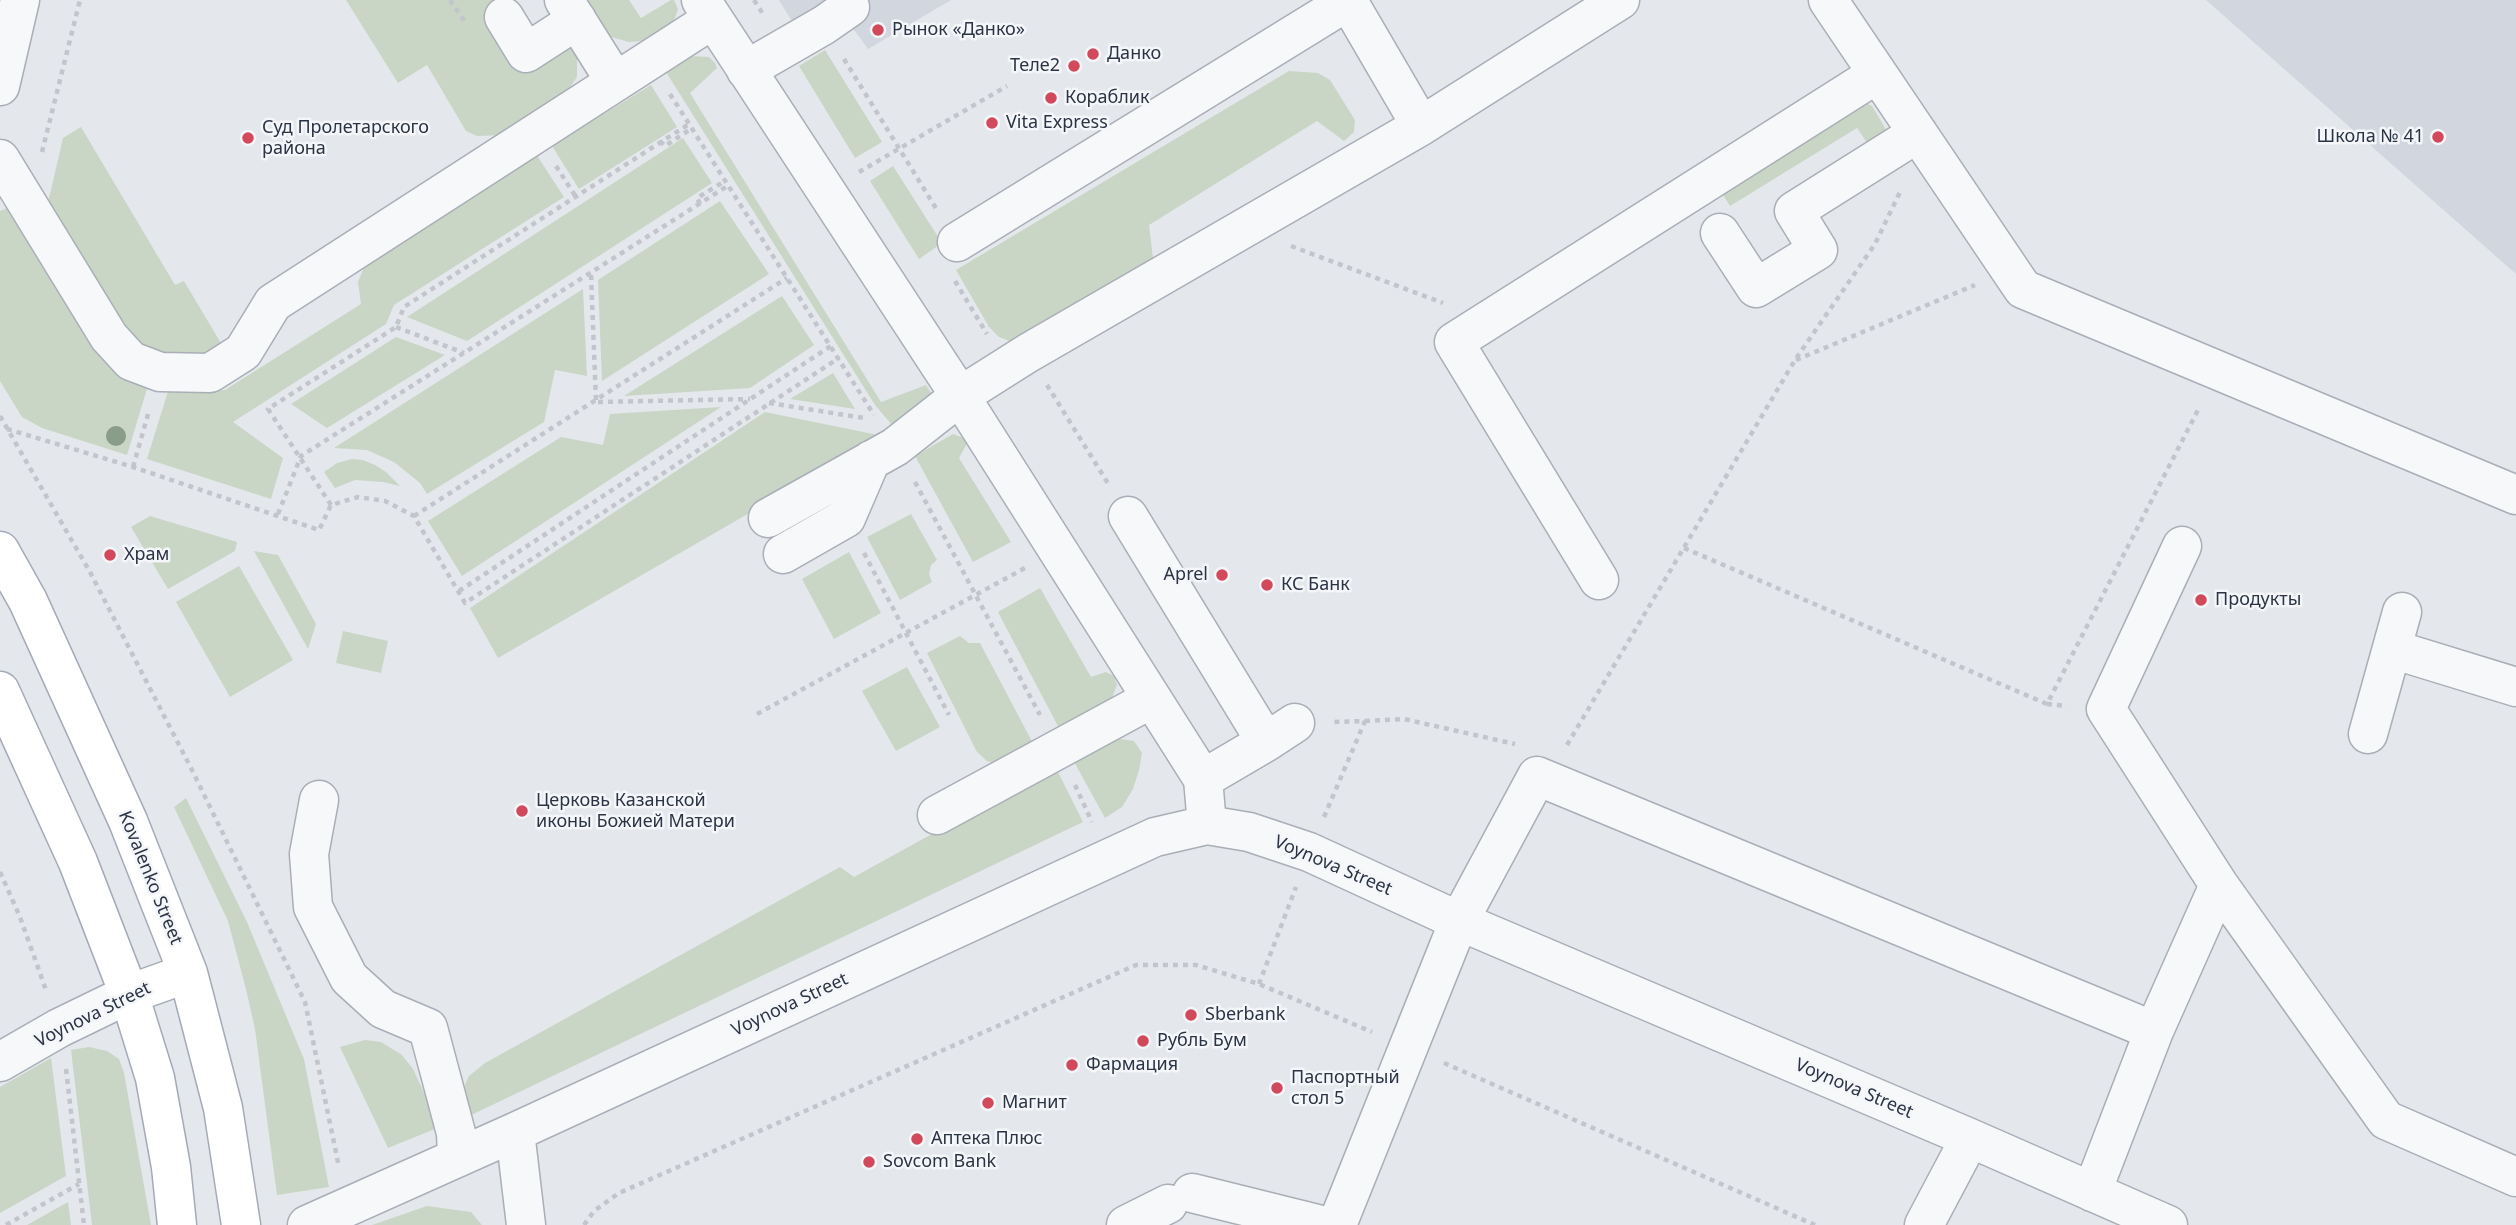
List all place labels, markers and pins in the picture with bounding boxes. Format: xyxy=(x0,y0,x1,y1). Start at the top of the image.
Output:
place label: Рынок «Данко» xyxy=(892,19,1025,41)
marker: Рынок «Данко» xyxy=(870,22,886,38)
place label: Данко xyxy=(1107,43,1161,65)
marker: Данко xyxy=(1085,46,1101,62)
place label: Теле2 xyxy=(1010,55,1060,77)
marker: Теле2 xyxy=(1066,58,1082,74)
place label: Кораблик xyxy=(1065,87,1150,109)
marker: Кораблик xyxy=(1043,90,1059,106)
place label: Vita Express xyxy=(1006,112,1108,134)
marker: Vita Express xyxy=(984,115,1000,131)
place label: Суд Пролетарского района xyxy=(262,117,429,160)
place label: Школа № 41 xyxy=(2317,126,2424,148)
marker: Школа № 41 xyxy=(2430,129,2446,145)
marker: Суд Пролетарского района xyxy=(240,130,256,146)
place label: Храм xyxy=(124,544,169,566)
marker: Храм xyxy=(102,547,118,563)
place label: Aprel xyxy=(1164,564,1208,586)
marker: Aprel xyxy=(1214,567,1230,583)
place label: КС Банк xyxy=(1281,574,1350,596)
marker: КС Банк xyxy=(1259,577,1275,593)
place label: Продукты xyxy=(2215,589,2301,611)
marker: Продукты xyxy=(2193,592,2209,608)
place label: Церковь Казанской иконы Божией Матери xyxy=(536,790,735,832)
marker: Церковь Казанской иконы Божией Матери xyxy=(514,803,530,819)
place label: Sberbank xyxy=(1205,1004,1285,1026)
marker: Sberbank xyxy=(1183,1007,1199,1023)
place label: Рубль Бум xyxy=(1157,1030,1247,1052)
marker: Рубль Бум xyxy=(1135,1033,1151,1049)
place label: Фармация xyxy=(1086,1054,1178,1076)
marker: Фармация xyxy=(1064,1057,1080,1073)
place label: Паспортный стол 5 xyxy=(1291,1067,1400,1110)
marker: Паспортный стол 5 xyxy=(1269,1080,1285,1096)
place label: Магнит xyxy=(1002,1092,1067,1114)
marker: Магнит xyxy=(980,1095,996,1111)
place label: Аптека Плюс xyxy=(931,1128,1042,1150)
marker: Аптека Плюс xyxy=(909,1131,925,1147)
place label: Sovcom Bank xyxy=(883,1151,996,1173)
marker: Sovcom Bank xyxy=(861,1154,877,1170)

